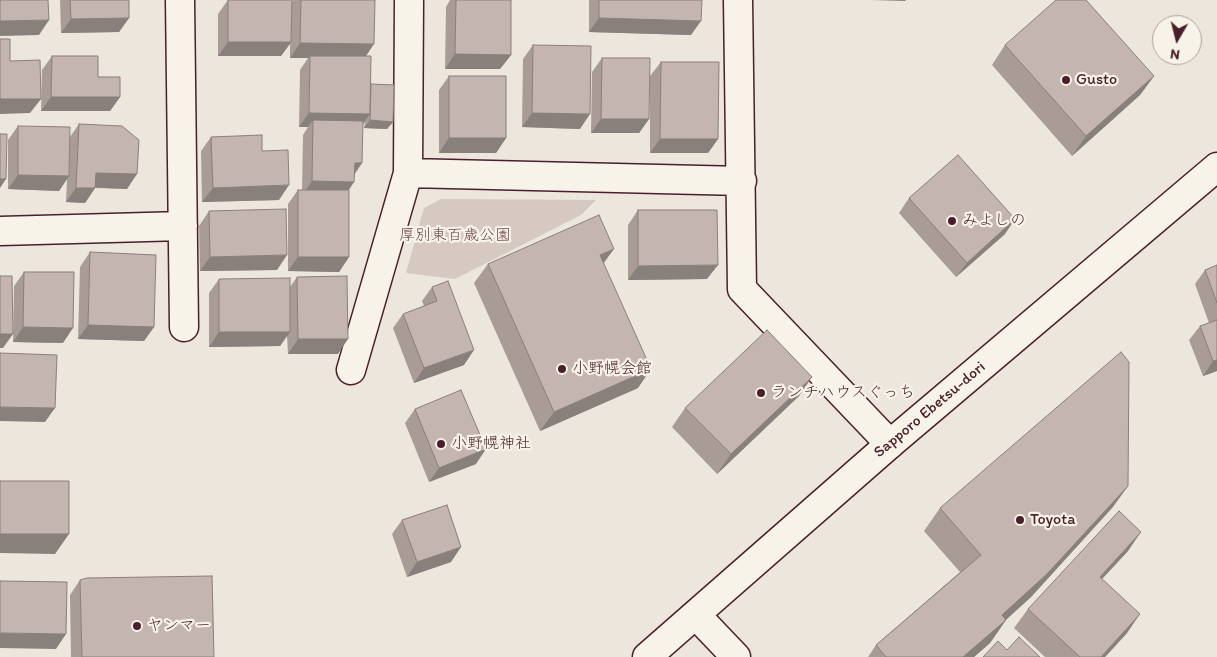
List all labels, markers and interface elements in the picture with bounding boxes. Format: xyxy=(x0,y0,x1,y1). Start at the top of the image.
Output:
north arrow xyxy=(1152,15,1202,65)
text: N xyxy=(1169,45,1181,63)
place label: Gusto xyxy=(1076,70,1117,90)
marker: Gusto xyxy=(1060,74,1072,86)
place label: みよしの xyxy=(962,211,1026,231)
marker: みよしの xyxy=(946,215,958,227)
park label: 厚別東百歳公園 xyxy=(399,226,511,246)
street label: Sapporo Ebetsu-dori xyxy=(870,358,990,462)
place label: 小野幌会館 xyxy=(572,359,652,379)
marker: 小野幌会館 xyxy=(556,363,568,375)
place label: ランチハウスぐっち xyxy=(771,383,915,403)
marker: ランチハウスぐっち xyxy=(755,387,767,399)
place label: 小野幌神社 xyxy=(451,434,531,454)
marker: 小野幌神社 xyxy=(435,438,447,450)
place label: Toyota xyxy=(1030,510,1076,530)
marker: Toyota xyxy=(1014,514,1026,526)
place label: ヤンマー xyxy=(147,616,211,636)
marker: ヤンマー xyxy=(131,620,143,632)

